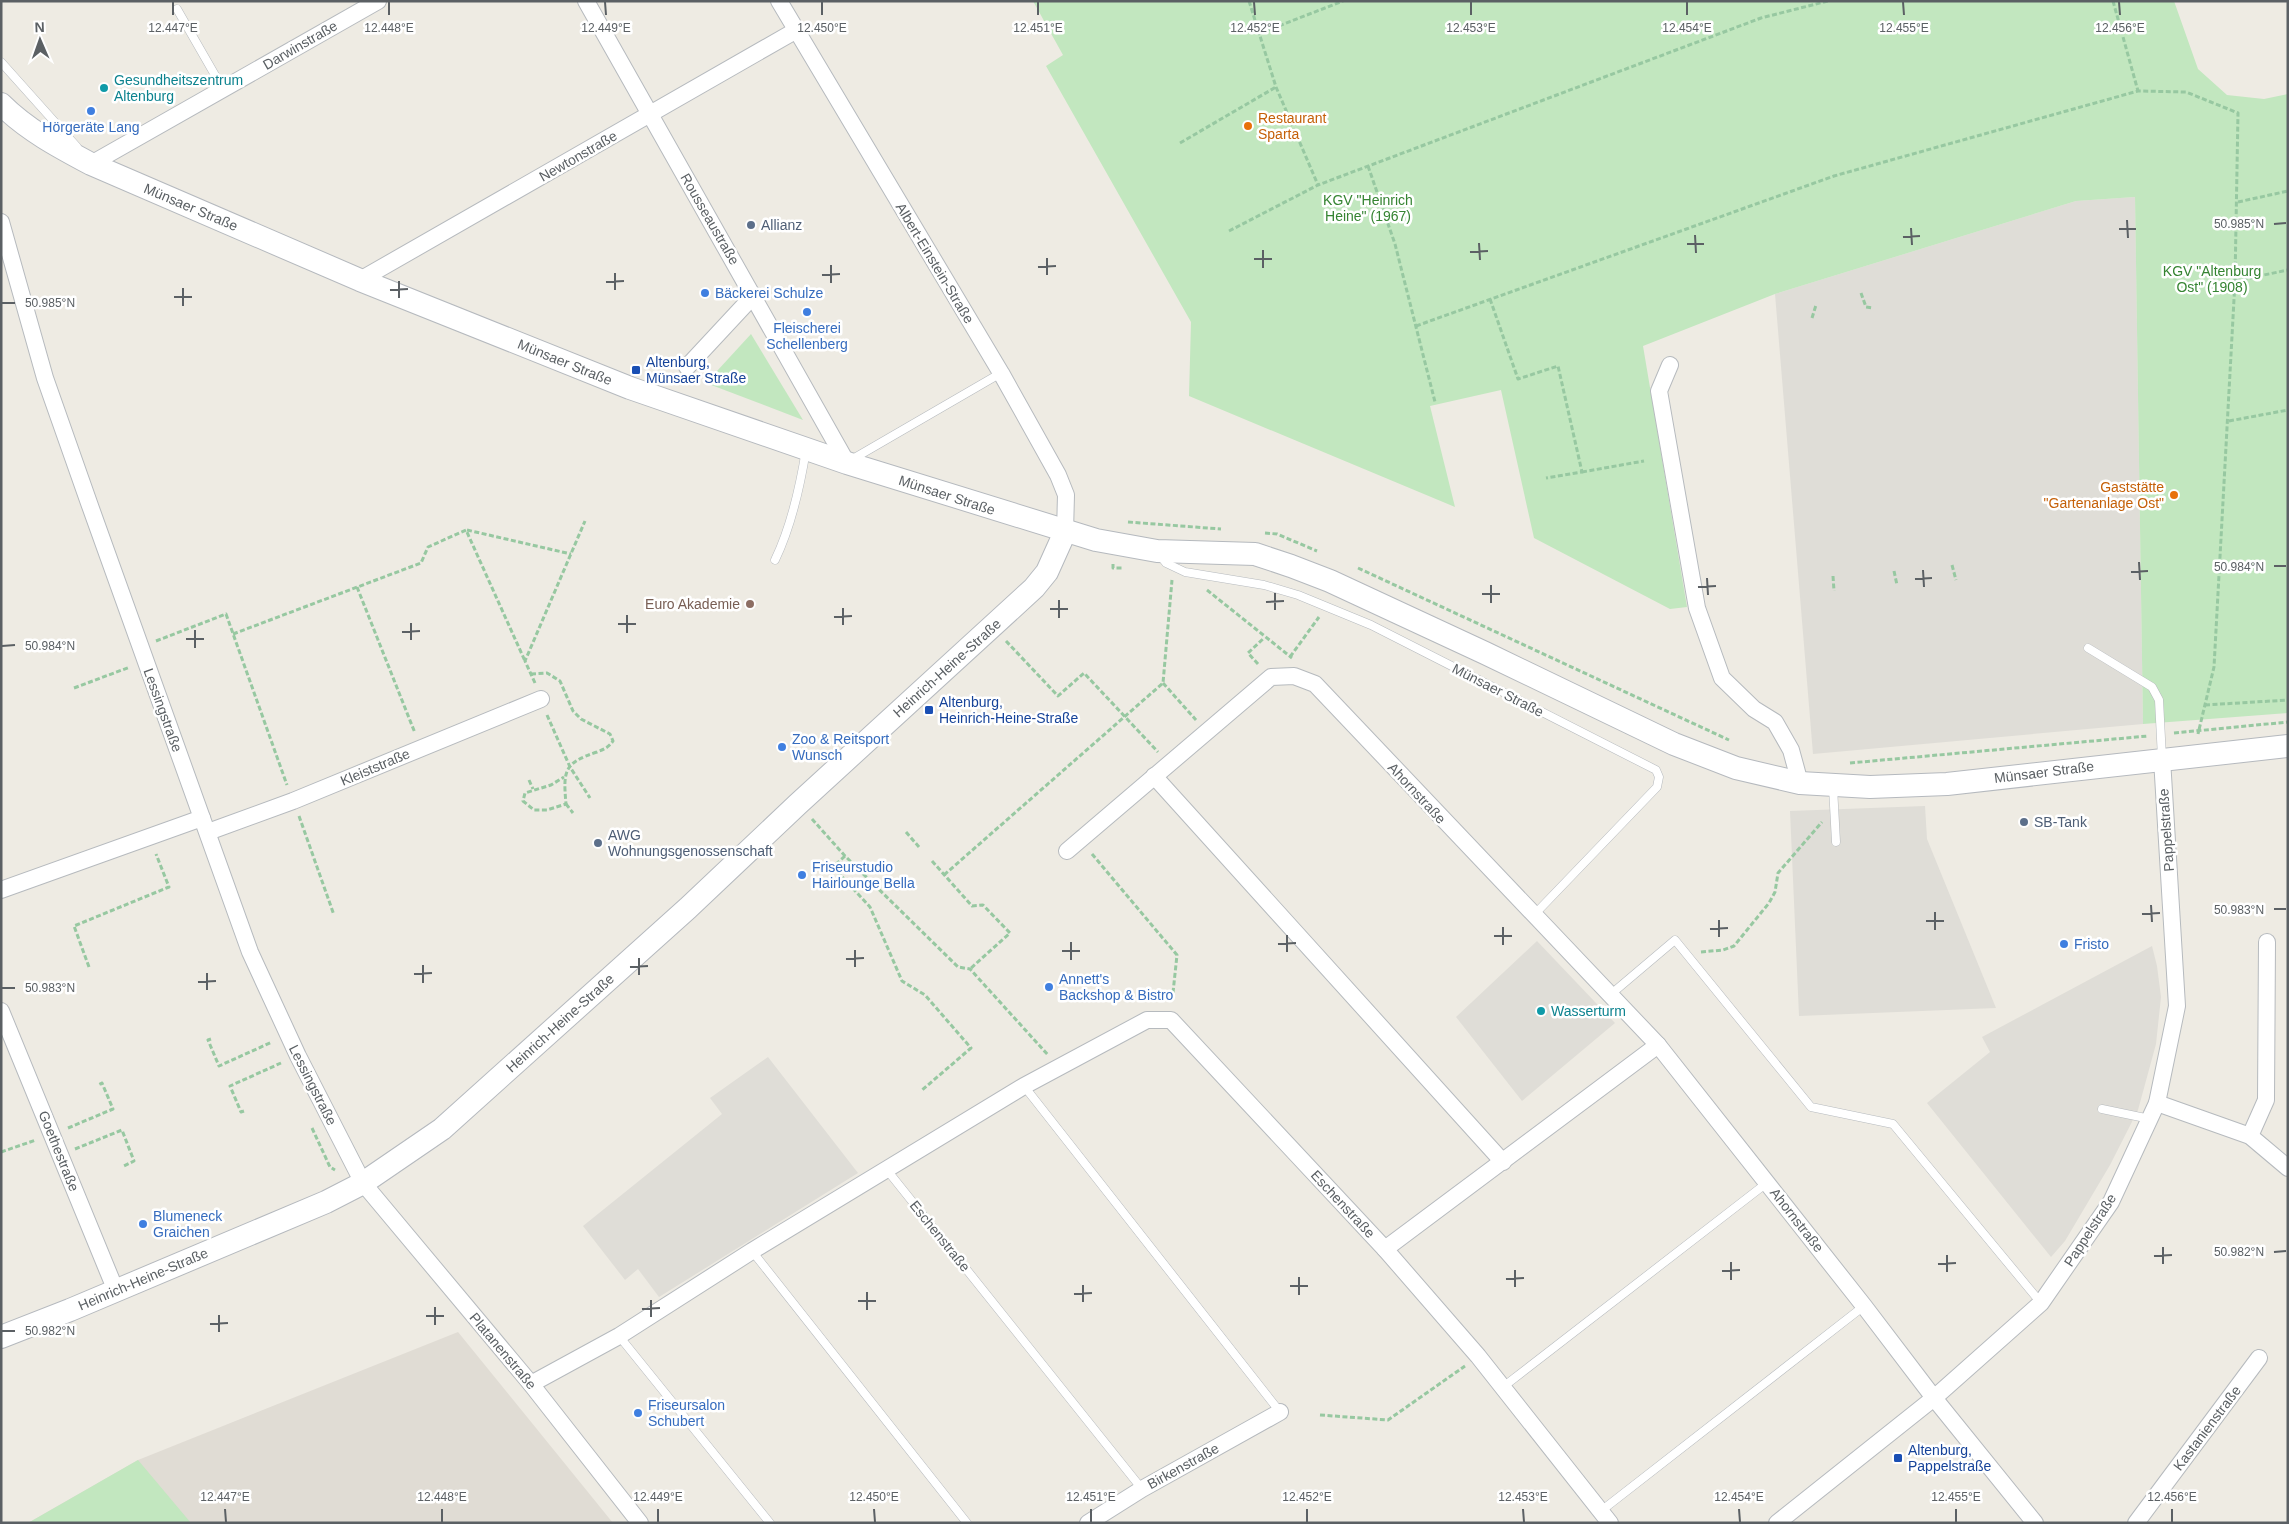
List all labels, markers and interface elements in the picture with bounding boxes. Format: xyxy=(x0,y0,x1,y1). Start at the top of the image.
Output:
north arrow xyxy=(15,15,65,65)
street label: Darwinstraße xyxy=(260,17,340,73)
text: N xyxy=(34,19,45,35)
text: 12.447°E xyxy=(148,21,198,35)
text: 12.448°E xyxy=(364,21,414,35)
text: 12.449°E xyxy=(581,21,631,35)
text: 12.450°E xyxy=(797,21,847,35)
text: 12.451°E xyxy=(1013,21,1063,35)
text: 12.452°E xyxy=(1230,21,1280,35)
text: 12.453°E xyxy=(1446,21,1496,35)
text: 12.454°E xyxy=(1662,21,1712,35)
text: 12.455°E xyxy=(1879,21,1929,35)
text: 12.456°E xyxy=(2095,21,2145,35)
place label: Gesundheitszentrum Altenburg xyxy=(114,72,243,104)
marker: Gesundheitszentrum Altenburg xyxy=(98,82,110,94)
marker: Hörgeräte Lang xyxy=(85,105,97,117)
place label: Restaurant Sparta xyxy=(1258,110,1327,142)
place label: Hörgeräte Lang xyxy=(42,119,140,135)
marker: Restaurant Sparta xyxy=(1242,120,1254,132)
street label: Newtonstraße xyxy=(536,127,620,185)
street label: Rousseaustraße xyxy=(677,171,743,268)
street label: Münsaer Straße xyxy=(142,180,241,234)
park label: KGV "Heinrich Heine" (1967) xyxy=(1323,192,1413,224)
street label: Albert-Einstein-Straße xyxy=(893,200,977,326)
place label: Allianz xyxy=(761,217,802,233)
text: 50.985°N xyxy=(2214,217,2264,231)
marker: Allianz xyxy=(745,219,757,231)
park label: KGV "Altenburg Ost" (1908) xyxy=(2163,263,2261,295)
place label: Bäckerei Schulze xyxy=(715,285,823,301)
marker: Bäckerei Schulze xyxy=(699,287,711,299)
text: 50.985°N xyxy=(25,296,75,310)
marker: Fleischerei Schellenberg xyxy=(801,306,813,318)
place label: Fleischerei Schellenberg xyxy=(766,320,848,352)
street label: Münsaer Straße xyxy=(515,336,615,388)
place label: Altenburg, Münsaer Straße xyxy=(646,354,747,386)
marker: Altenburg, Münsaer Straße xyxy=(630,364,642,376)
street label: Münsaer Straße xyxy=(897,472,997,518)
place label: Gaststätte "Gartenanlage Ost" xyxy=(2044,479,2164,511)
marker: Gaststätte "Gartenanlage Ost" xyxy=(2168,489,2180,501)
text: 50.984°N xyxy=(2214,560,2264,574)
place label: Euro Akademie xyxy=(645,596,740,612)
marker: Euro Akademie xyxy=(744,598,756,610)
street label: Heinrich-Heine-Straße xyxy=(890,615,1004,721)
text: 50.984°N xyxy=(25,639,75,653)
street label: Münsaer Straße xyxy=(1450,660,1547,720)
street label: Lessingstraße xyxy=(140,666,186,754)
place label: Altenburg, Heinrich-Heine-Straße xyxy=(939,694,1078,726)
marker: Altenburg, Heinrich-Heine-Straße xyxy=(923,704,935,716)
place label: Zoo & Reitsport Wunsch xyxy=(792,731,889,763)
marker: Zoo & Reitsport Wunsch xyxy=(776,741,788,753)
street label: Kleiststraße xyxy=(338,745,412,789)
street label: Münsaer Straße xyxy=(1993,758,2095,786)
street label: Ahornstraße xyxy=(1385,759,1449,827)
street label: Pappelstraße xyxy=(2155,788,2177,872)
place label: SB-Tank xyxy=(2034,814,2088,830)
marker: SB-Tank xyxy=(2018,816,2030,828)
place label: AWG Wohnungsgenossenschaft xyxy=(608,827,773,859)
marker: AWG Wohnungsgenossenschaft xyxy=(592,837,604,849)
place label: Friseurstudio Hairlounge Bella xyxy=(812,859,915,891)
marker: Friseurstudio Hairlounge Bella xyxy=(796,869,808,881)
text: 50.983°N xyxy=(2214,903,2264,917)
place label: Fristo xyxy=(2074,936,2109,952)
marker: Fristo xyxy=(2058,938,2070,950)
street label: Heinrich-Heine-Straße xyxy=(503,970,617,1076)
place label: Annett's Backshop & Bistro xyxy=(1059,971,1174,1003)
text: 50.983°N xyxy=(25,981,75,995)
marker: Annett's Backshop & Bistro xyxy=(1043,981,1055,993)
place label: Wasserturm xyxy=(1551,1003,1626,1019)
marker: Wasserturm xyxy=(1535,1005,1547,1017)
street label: Lessingstraße xyxy=(286,1042,340,1128)
street label: Goethestraße xyxy=(36,1108,83,1194)
street label: Eschenstraße xyxy=(1308,1167,1378,1241)
street label: Ahornstraße xyxy=(1767,1185,1827,1255)
street label: Pappelstraße xyxy=(2061,1191,2119,1269)
street label: Eschenstraße xyxy=(907,1197,974,1275)
place label: Blumeneck Graichen xyxy=(153,1208,223,1240)
marker: Blumeneck Graichen xyxy=(137,1218,149,1230)
street label: Heinrich-Heine-Straße xyxy=(76,1244,210,1314)
text: 50.982°N xyxy=(2214,1245,2264,1259)
street label: Platanenstraße xyxy=(466,1309,540,1393)
text: 50.982°N xyxy=(25,1324,75,1338)
street label: Kastanienstraße xyxy=(2170,1382,2244,1474)
place label: Friseursalon Schubert xyxy=(648,1397,725,1429)
marker: Friseursalon Schubert xyxy=(632,1407,644,1419)
street label: Birkenstraße xyxy=(1144,1440,1222,1492)
place label: Altenburg, Pappelstraße xyxy=(1908,1442,1991,1474)
marker: Altenburg, Pappelstraße xyxy=(1892,1452,1904,1464)
text: 12.447°E xyxy=(200,1490,250,1504)
text: 12.448°E xyxy=(417,1490,467,1504)
text: 12.449°E xyxy=(633,1490,683,1504)
text: 12.450°E xyxy=(849,1490,899,1504)
text: 12.451°E xyxy=(1066,1490,1116,1504)
text: 12.452°E xyxy=(1282,1490,1332,1504)
text: 12.453°E xyxy=(1498,1490,1548,1504)
text: 12.454°E xyxy=(1714,1490,1764,1504)
text: 12.455°E xyxy=(1931,1490,1981,1504)
text: 12.456°E xyxy=(2147,1490,2197,1504)

